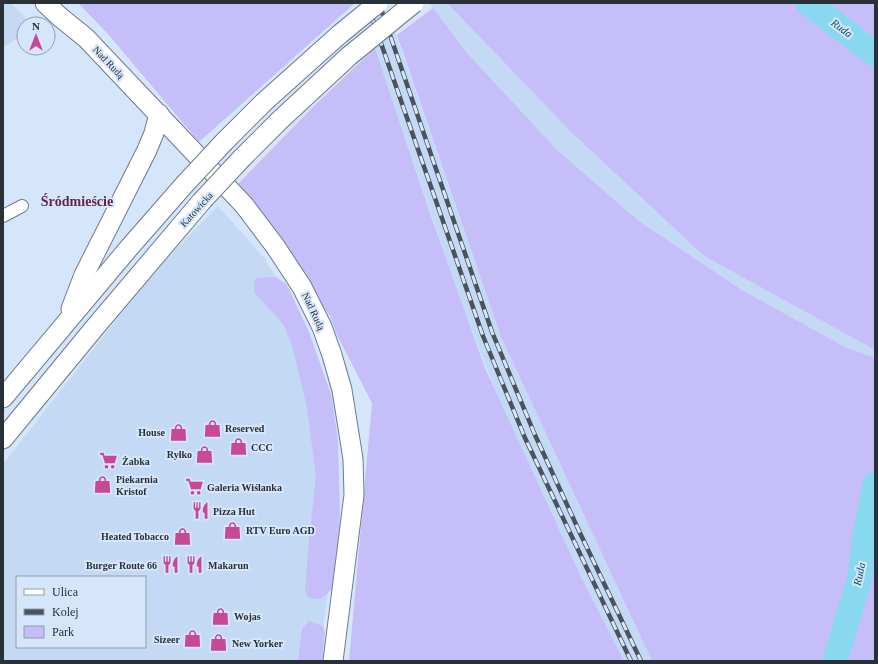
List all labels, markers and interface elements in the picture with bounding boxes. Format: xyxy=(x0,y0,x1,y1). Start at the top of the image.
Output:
north arrow xyxy=(16,16,56,56)
water label: Ruda xyxy=(828,16,855,40)
text: N xyxy=(32,20,40,32)
street label: Nad Rudą xyxy=(91,44,127,81)
street label: Katowicka xyxy=(178,189,215,229)
district label: Śródmieście xyxy=(41,193,113,209)
street label: Nad Rudą xyxy=(300,291,327,332)
shop icon: Reserved xyxy=(202,418,222,438)
shop icon: House xyxy=(168,422,188,442)
place label: Reserved xyxy=(225,423,265,434)
place label: House xyxy=(138,427,166,438)
shop icon: CCC xyxy=(228,437,248,457)
place label: CCC xyxy=(251,442,273,453)
shop icon: Ryłko xyxy=(195,444,215,464)
place label: Ryłko xyxy=(167,449,192,460)
supermarket icon: Żabka xyxy=(99,451,119,471)
place label: Żabka xyxy=(122,456,150,467)
place label: Piekarnia Kristof xyxy=(116,474,158,497)
shop icon: Piekarnia Kristof xyxy=(93,475,113,495)
supermarket icon: Galeria Wiślanka xyxy=(184,477,204,497)
place label: Galeria Wiślanka xyxy=(207,482,282,493)
restaurant icon: Pizza Hut xyxy=(190,501,210,521)
place label: Pizza Hut xyxy=(213,506,256,517)
shop icon: RTV Euro AGD xyxy=(223,520,243,540)
place label: RTV Euro AGD xyxy=(246,525,315,536)
shop icon: Heated Tobacco xyxy=(172,526,192,546)
place label: Heated Tobacco xyxy=(101,531,169,542)
restaurant icon: Burger Route 66 xyxy=(160,555,180,575)
restaurant icon: Makarun xyxy=(185,555,205,575)
place label: Burger Route 66 xyxy=(86,560,157,571)
place label: Makarun xyxy=(208,560,249,571)
water label: Ruda xyxy=(851,561,867,588)
legend xyxy=(16,576,146,648)
text: Ulica xyxy=(52,585,79,599)
text: Kolej xyxy=(52,605,79,619)
shop icon: Wojas xyxy=(211,606,231,626)
place label: Wojas xyxy=(234,611,261,622)
text: Park xyxy=(52,625,74,639)
shop icon: Sizeer xyxy=(183,629,203,649)
shop icon: New Yorker xyxy=(209,633,229,653)
place label: Sizeer xyxy=(154,634,181,645)
place label: New Yorker xyxy=(232,638,284,649)

